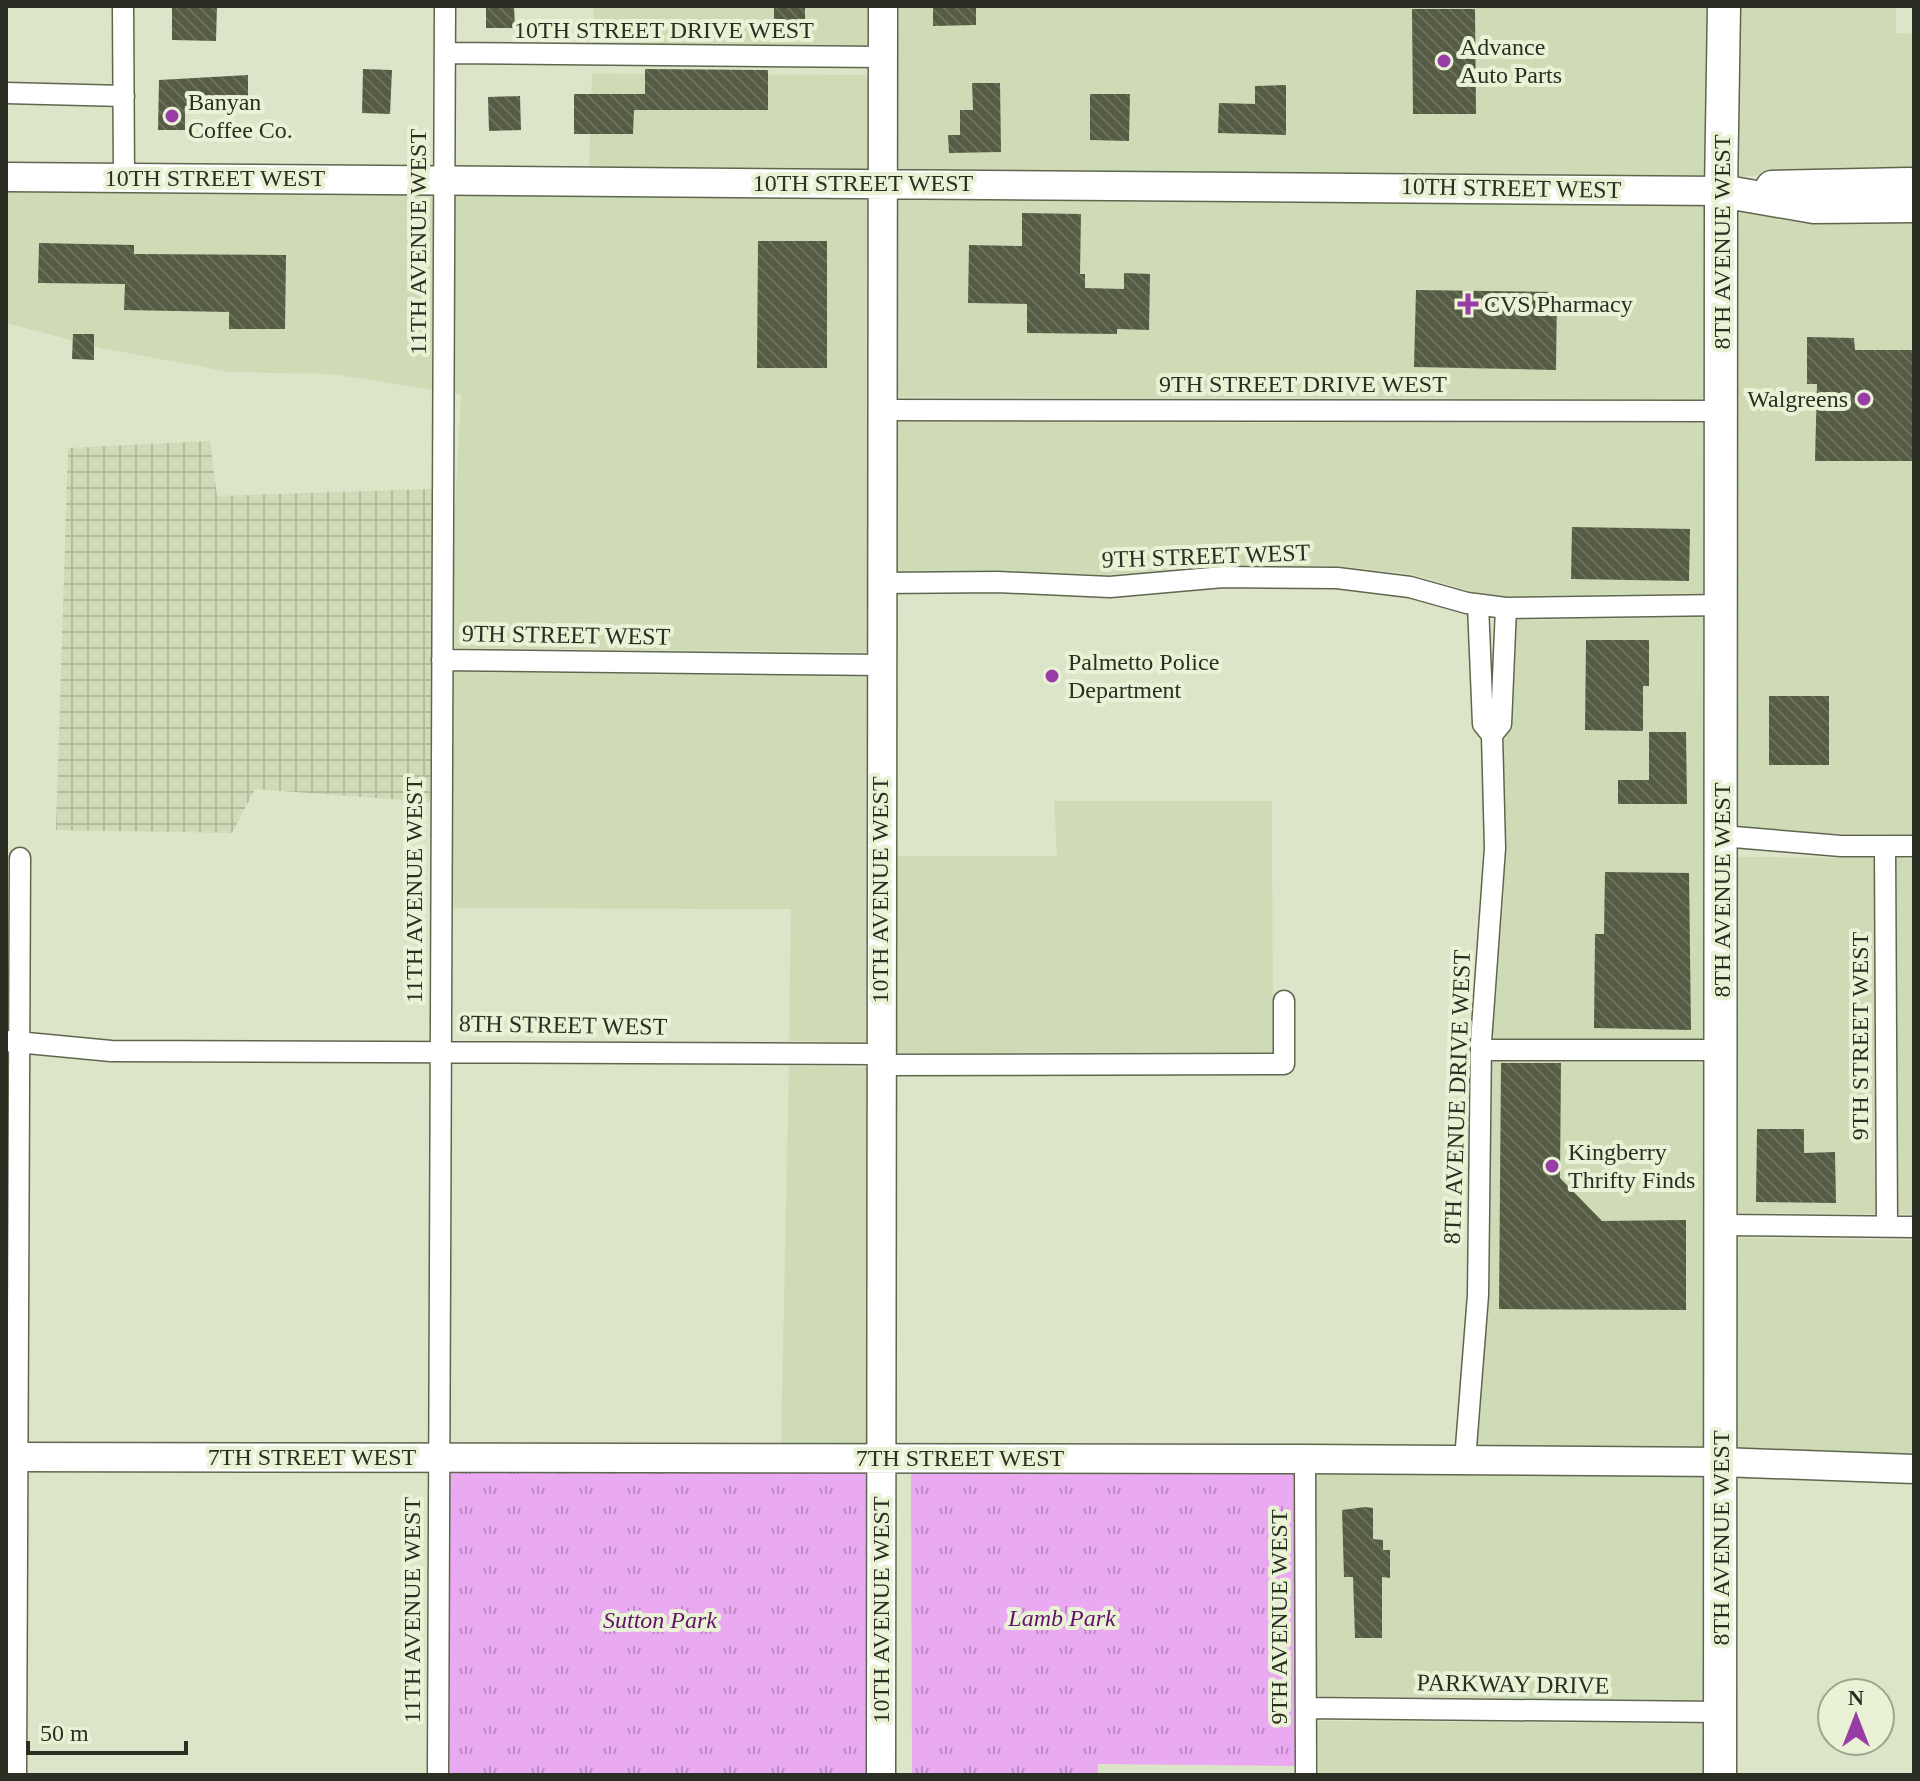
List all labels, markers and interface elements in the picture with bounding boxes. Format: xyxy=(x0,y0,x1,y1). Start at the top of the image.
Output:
street label: 10TH STREET DRIVE WEST xyxy=(514,17,814,43)
place label: Advance Auto Parts xyxy=(1460,34,1562,88)
marker: Advance Auto Parts xyxy=(1435,52,1453,70)
place label: Banyan Coffee Co. xyxy=(188,89,293,143)
marker: Banyan Coffee Co. xyxy=(163,107,181,125)
street label: 11TH AVENUE WEST xyxy=(405,129,431,355)
street label: 8TH AVENUE WEST xyxy=(1709,134,1735,350)
street label: 10TH STREET WEST xyxy=(105,165,326,191)
street label: 10TH STREET WEST xyxy=(753,170,974,196)
street label: 10TH STREET WEST xyxy=(1401,173,1622,203)
place label: CVS Pharmacy xyxy=(1484,291,1633,317)
marker: CVS Pharmacy xyxy=(1459,295,1477,313)
street label: 9TH STREET DRIVE WEST xyxy=(1159,371,1447,397)
place label: Walgreens xyxy=(1747,386,1848,412)
marker: Walgreens xyxy=(1855,390,1873,408)
street label: 9TH STREET WEST xyxy=(1101,539,1311,573)
street label: 9TH STREET WEST xyxy=(462,620,671,650)
place label: Palmetto Police Department xyxy=(1068,649,1219,703)
marker: Palmetto Police Department xyxy=(1043,667,1061,685)
street label: 10TH AVENUE WEST xyxy=(867,776,893,1004)
street label: 11TH AVENUE WEST xyxy=(401,777,427,1003)
street label: 8TH AVENUE WEST xyxy=(1709,782,1735,998)
street label: 9TH STREET WEST xyxy=(1847,931,1873,1140)
street label: 8TH AVENUE DRIVE WEST xyxy=(1439,949,1475,1245)
street label: 8TH STREET WEST xyxy=(459,1010,668,1040)
place label: Kingberry Thrifty Finds xyxy=(1568,1139,1695,1193)
marker: Kingberry Thrifty Finds xyxy=(1543,1157,1561,1175)
street label: 8TH AVENUE WEST xyxy=(1708,1430,1734,1646)
street label: 7TH STREET WEST xyxy=(208,1444,417,1470)
street label: 7TH STREET WEST xyxy=(856,1445,1065,1471)
street label: 10TH AVENUE WEST xyxy=(868,1496,894,1724)
street label: 11TH AVENUE WEST xyxy=(399,1497,425,1723)
street label: 9TH AVENUE WEST xyxy=(1266,1509,1292,1725)
park label: Lamb Park xyxy=(1007,1605,1116,1631)
park label: Sutton Park xyxy=(603,1607,717,1633)
street label: PARKWAY DRIVE xyxy=(1416,1669,1610,1699)
north arrow xyxy=(1816,1677,1896,1757)
text: N xyxy=(1848,1685,1864,1710)
scale bar xyxy=(28,1705,186,1755)
text: 50 m xyxy=(40,1720,89,1746)

